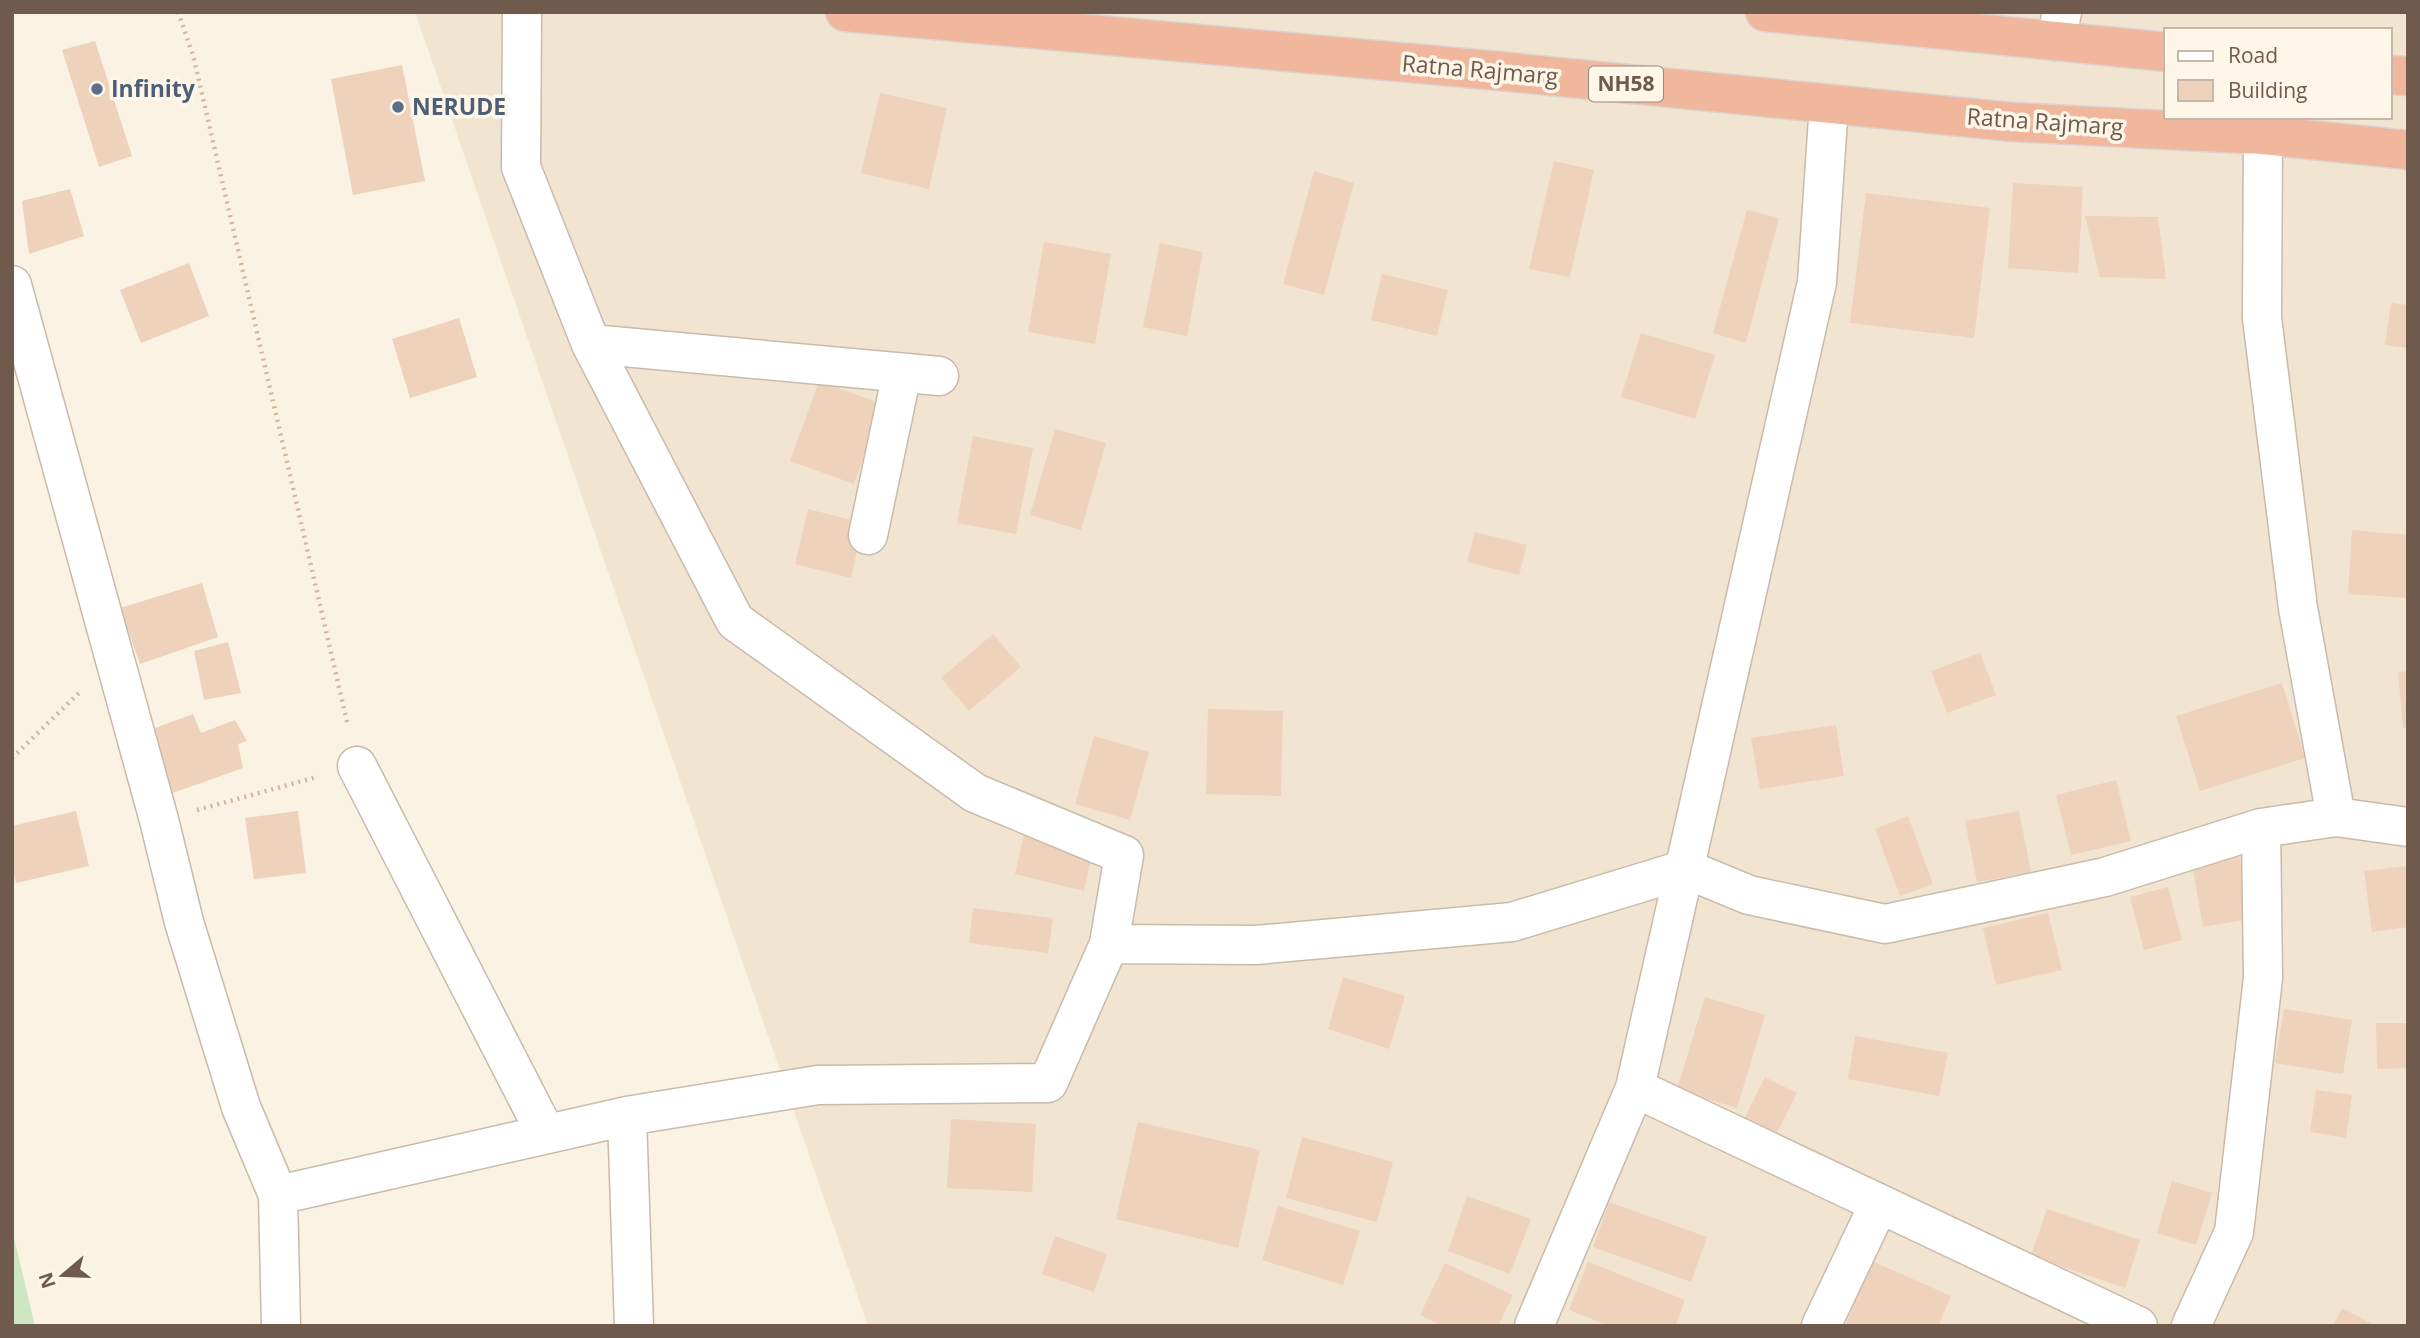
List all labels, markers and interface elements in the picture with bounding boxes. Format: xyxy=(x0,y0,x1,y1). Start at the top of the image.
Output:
legend xyxy=(2164,28,2392,119)
text: Road xyxy=(2228,41,2278,69)
street label: Ratna Rajmarg xyxy=(1401,46,1560,92)
road number: NH58 xyxy=(1589,66,1663,102)
place label: Infinity xyxy=(111,72,196,104)
text: Building xyxy=(2228,76,2307,104)
marker: Infinity xyxy=(89,81,105,97)
place label: NERUDE xyxy=(412,90,506,122)
marker: NERUDE xyxy=(390,99,406,115)
street label: Ratna Rajmarg xyxy=(1966,100,2125,142)
north arrow xyxy=(28,1240,98,1310)
text: N xyxy=(32,1269,62,1292)

